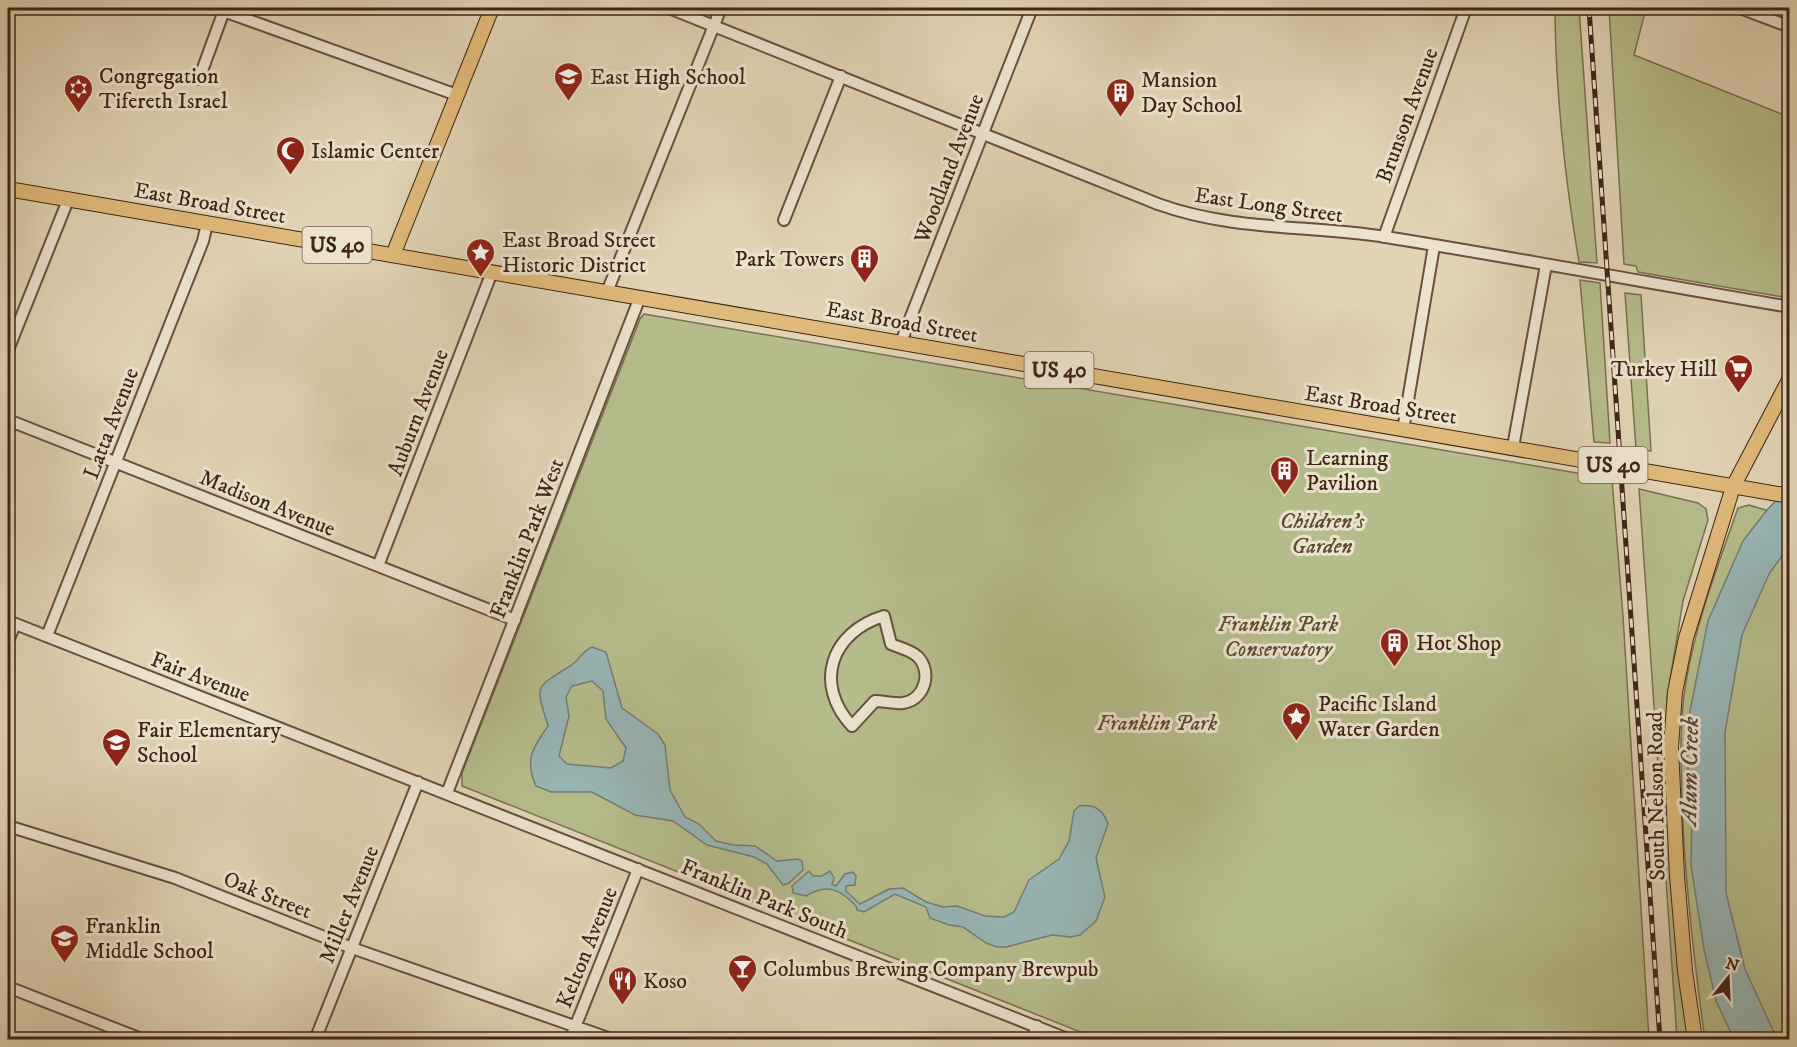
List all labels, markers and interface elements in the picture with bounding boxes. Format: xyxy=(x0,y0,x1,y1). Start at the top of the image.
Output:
street label: Brunson Avenue xyxy=(1370,44,1444,187)
school or university icon: East High School xyxy=(553,60,585,102)
place label: Congregation Tifereth Israel xyxy=(99,63,228,115)
place label: East High School xyxy=(590,64,746,91)
place label: Mansion Day School xyxy=(1141,67,1243,119)
synagogue icon: Congregation Tifereth Israel xyxy=(62,72,94,114)
building icon: Mansion Day School xyxy=(1104,76,1136,118)
street label: Woodland Avenue xyxy=(908,90,990,248)
mosque icon: Islamic Center xyxy=(274,134,306,176)
place label: Islamic Center xyxy=(311,138,440,165)
street label: East Broad Street xyxy=(132,177,288,230)
street label: East Long Street xyxy=(1193,182,1345,229)
road number: US 40 xyxy=(302,227,372,263)
place label: East Broad Street Historic District xyxy=(502,227,656,279)
place icon: East Broad Street Historic District xyxy=(465,236,497,278)
building icon: Park Towers xyxy=(849,242,881,284)
place label: Park Towers xyxy=(734,246,844,273)
street label: East Broad Street xyxy=(824,296,980,349)
street label: Auburn Avenue xyxy=(382,345,455,480)
road number: US 40 xyxy=(1024,352,1094,388)
supermarket icon: Turkey Hill xyxy=(1722,352,1754,394)
place label: Turkey Hill xyxy=(1611,356,1717,383)
street label: Latta Avenue xyxy=(78,364,145,483)
street label: East Broad Street xyxy=(1303,380,1459,431)
place label: Learning Pavilion xyxy=(1306,445,1388,497)
road number: US 40 xyxy=(1578,447,1648,483)
building icon: Learning Pavilion xyxy=(1269,454,1301,496)
street label: Franklin Park West xyxy=(484,455,570,622)
street label: Madison Avenue xyxy=(196,464,339,543)
park label: Children's Garden xyxy=(1280,508,1366,560)
park label: Franklin Park Conservatory xyxy=(1218,611,1339,663)
building icon: Hot Shop xyxy=(1379,626,1411,668)
place label: Hot Shop xyxy=(1416,630,1501,657)
street label: Fair Avenue xyxy=(147,646,254,709)
place label: Pacific Island Water Garden xyxy=(1317,691,1440,743)
place icon: Pacific Island Water Garden xyxy=(1281,700,1313,742)
park label: Franklin Park xyxy=(1097,710,1218,737)
street label: South Nelson Road xyxy=(1642,711,1671,881)
water label: Alum Creek xyxy=(1674,716,1706,829)
place label: Fair Elementary School xyxy=(137,717,281,769)
school or university icon: Fair Elementary School xyxy=(100,726,132,768)
street label: Miller Avenue xyxy=(314,842,385,967)
street label: Franklin Park South xyxy=(677,854,852,945)
street label: Oak Street xyxy=(219,866,315,925)
street label: Kelton Avenue xyxy=(551,883,624,1012)
place label: Franklin Middle School xyxy=(85,913,214,965)
school or university icon: Franklin Middle School xyxy=(48,922,80,964)
north arrow xyxy=(1698,948,1758,1008)
bar icon: Columbus Brewing Company Brewpub xyxy=(726,952,758,994)
text: N xyxy=(1723,953,1742,976)
place label: Columbus Brewing Company Brewpub xyxy=(763,956,1098,983)
restaurant icon: Koso xyxy=(606,964,638,1006)
place label: Koso xyxy=(643,968,687,995)

